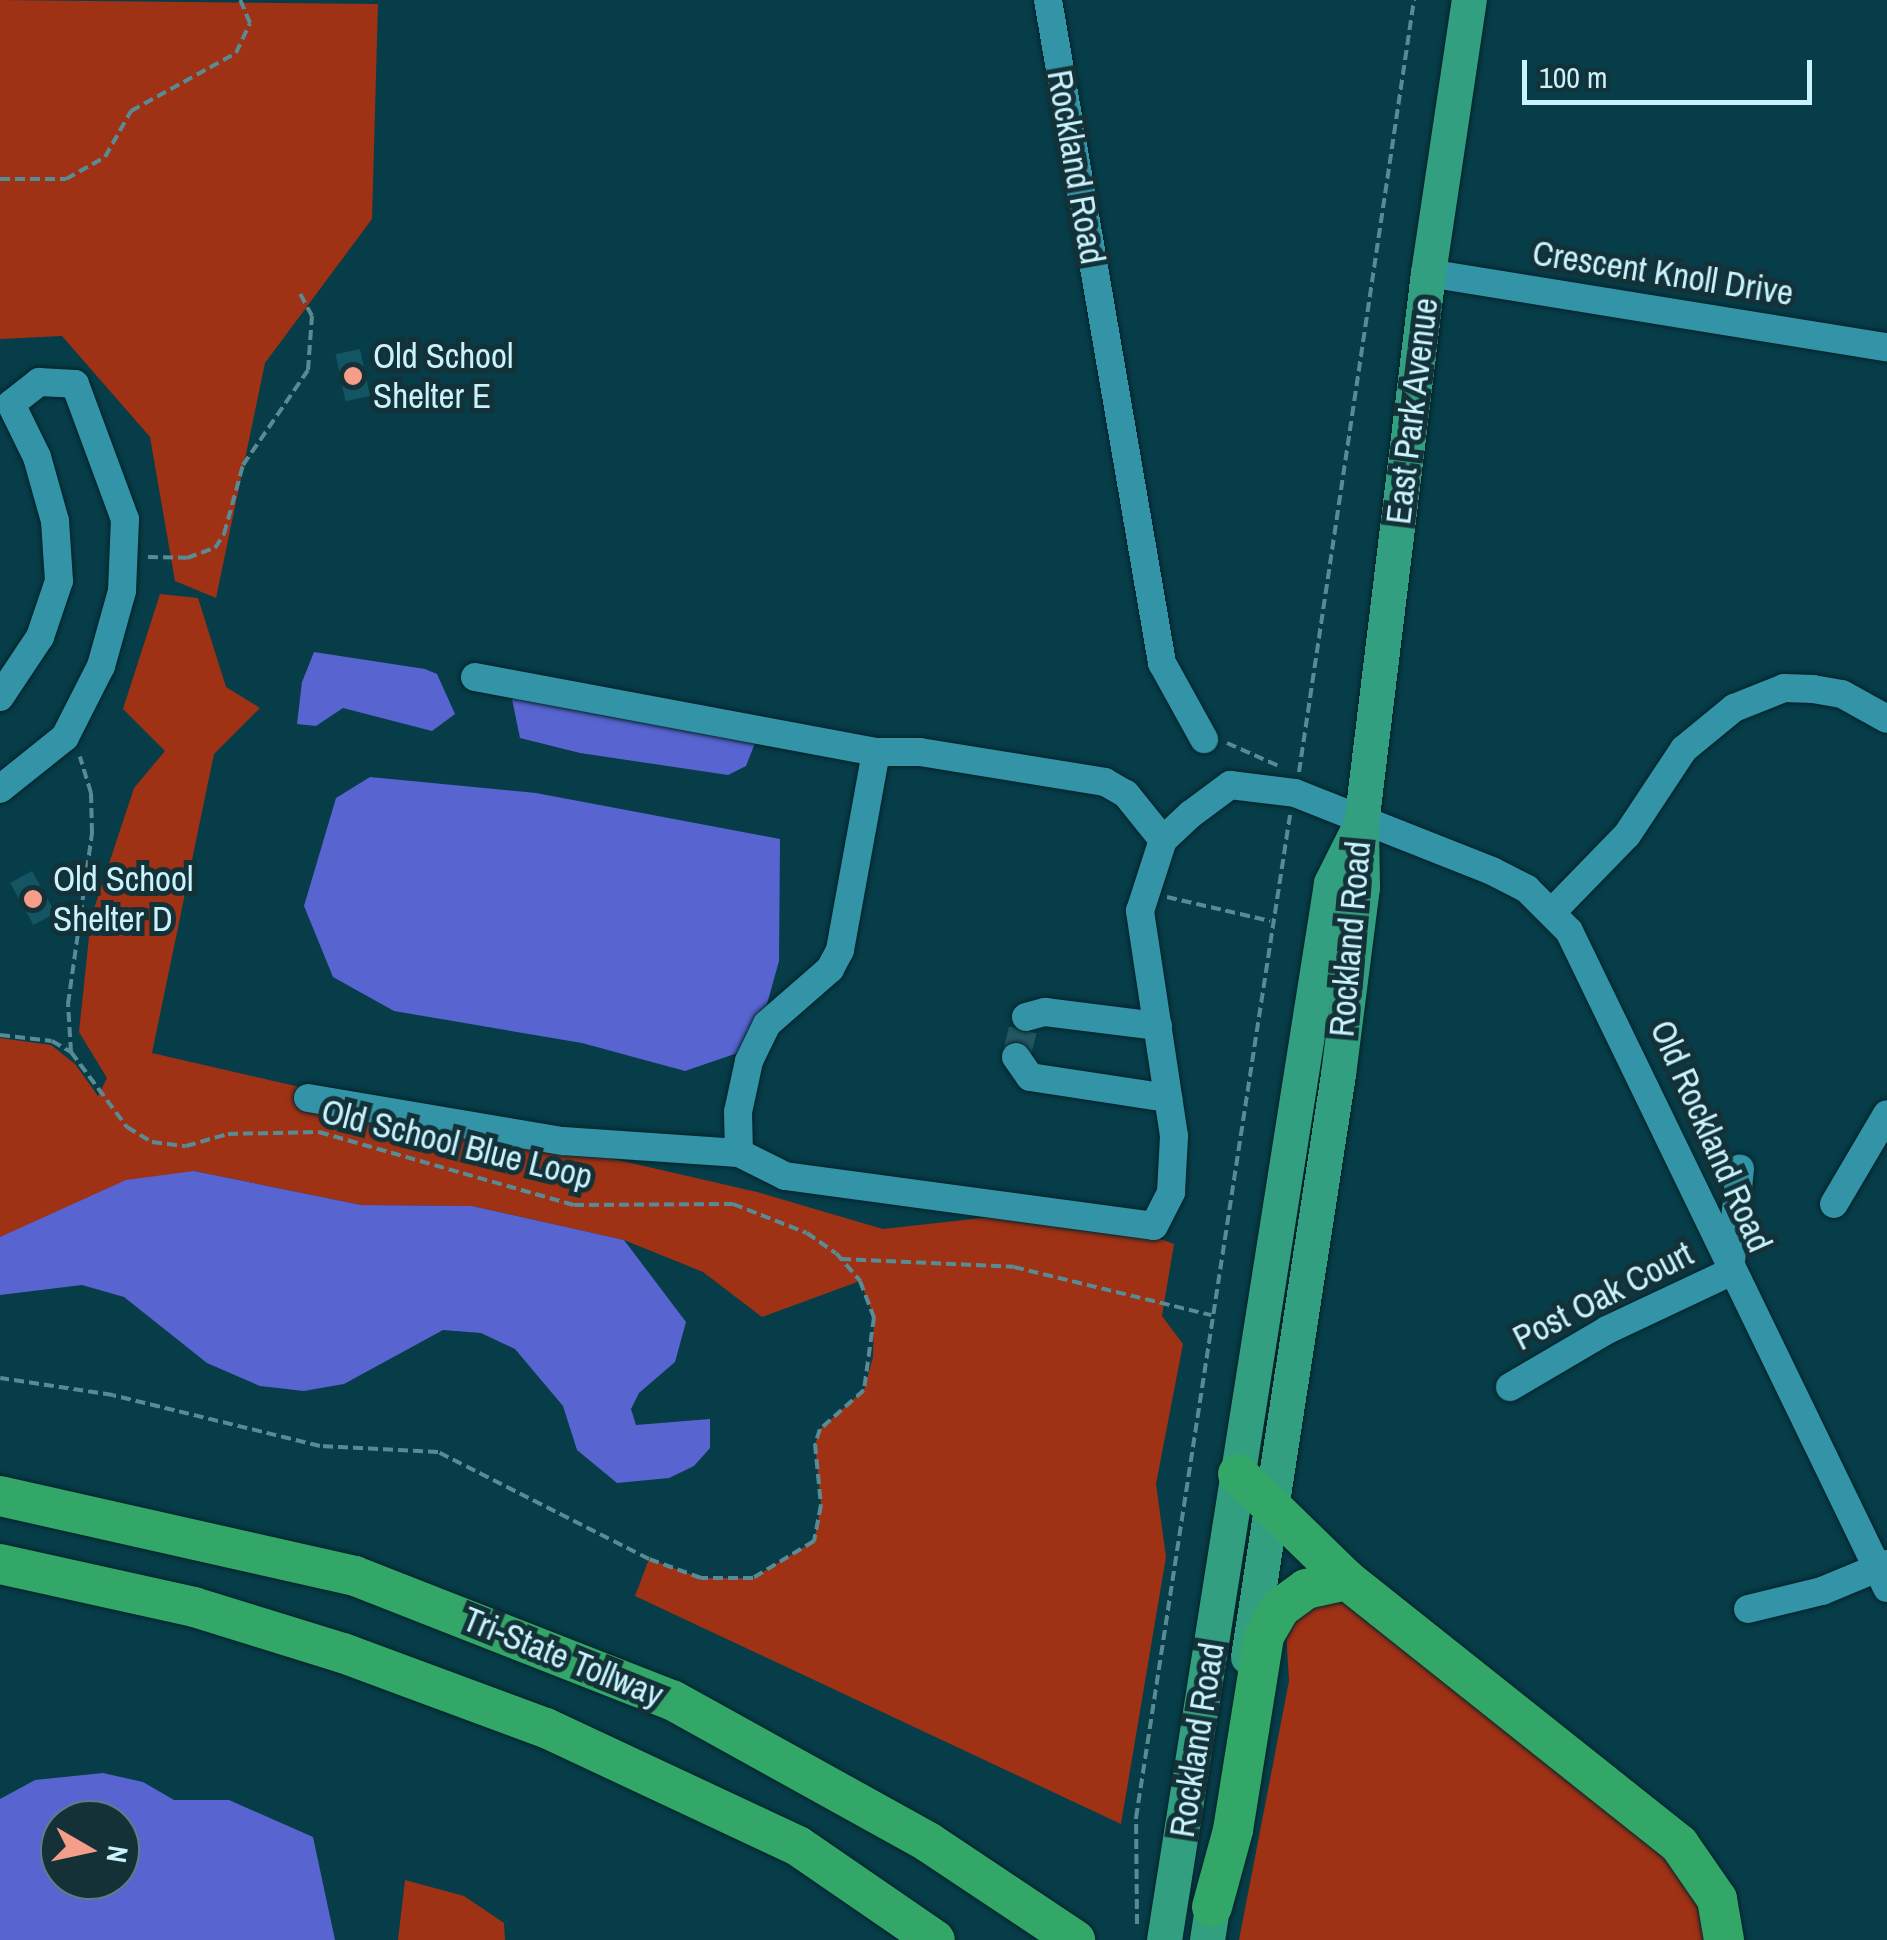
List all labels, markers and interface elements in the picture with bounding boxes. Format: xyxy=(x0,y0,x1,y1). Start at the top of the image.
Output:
scale bar xyxy=(1527,40,1817,102)
text: 100 m xyxy=(1539,57,1607,97)
street label: Rockland Road xyxy=(1038,67,1114,267)
street label: Crescent Knoll Drive xyxy=(1530,232,1796,314)
street label: East Park Avenue xyxy=(1377,295,1447,527)
place label: Old School Shelter E xyxy=(373,335,513,417)
marker: Old School Shelter E xyxy=(342,365,364,387)
street label: Rockland Road xyxy=(1321,839,1379,1039)
place label: Old School Shelter D xyxy=(53,858,193,940)
marker: Old School Shelter D xyxy=(22,888,44,910)
street label: Old Rockland Road xyxy=(1641,1014,1781,1258)
street label: Old School Blue Loop xyxy=(317,1090,597,1198)
street label: Post Oak Court xyxy=(1506,1233,1700,1359)
street label: Tri-State Tollway xyxy=(457,1598,669,1716)
street label: Rockland Road xyxy=(1161,1640,1233,1840)
north arrow xyxy=(40,1800,140,1900)
text: N xyxy=(98,1843,138,1866)

